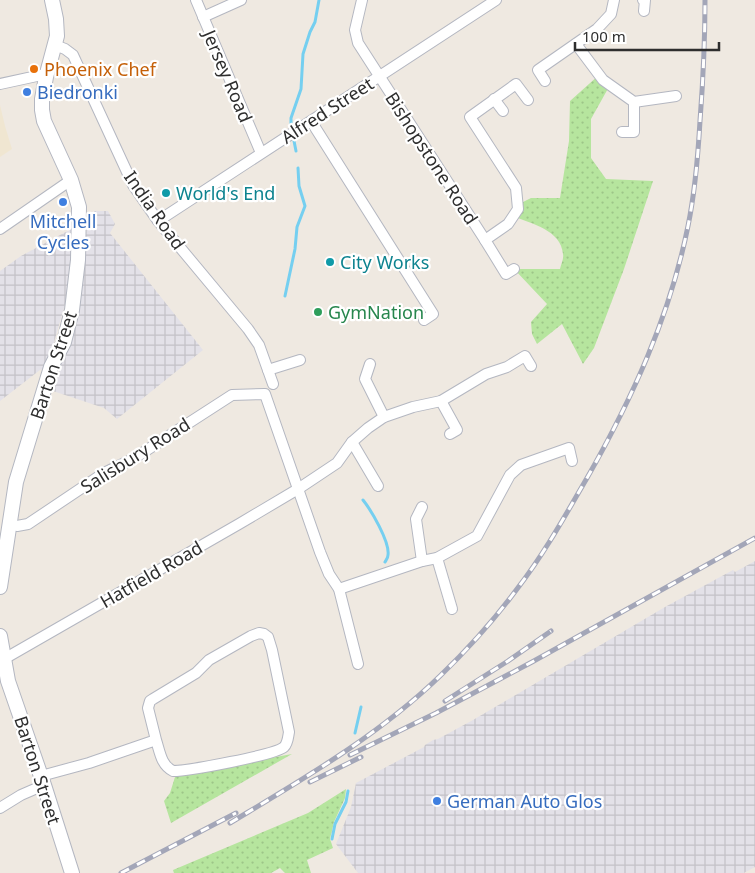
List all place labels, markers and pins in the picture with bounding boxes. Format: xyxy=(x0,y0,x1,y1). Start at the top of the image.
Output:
place label: Phoenix Chef xyxy=(44,57,157,81)
marker: Phoenix Chef xyxy=(28,63,40,75)
place label: Biedronki xyxy=(37,80,118,104)
marker: Biedronki xyxy=(21,86,33,98)
place label: World's End xyxy=(176,181,275,205)
marker: World's End xyxy=(160,187,172,199)
marker: Mitchell Cycles xyxy=(57,196,69,208)
place label: Mitchell Cycles xyxy=(30,209,96,254)
place label: City Works xyxy=(340,250,429,274)
marker: City Works xyxy=(324,256,336,268)
place label: GymNation xyxy=(328,300,424,324)
marker: GymNation xyxy=(312,306,324,318)
place label: German Auto Glos xyxy=(447,789,602,813)
marker: German Auto Glos xyxy=(431,795,443,807)

